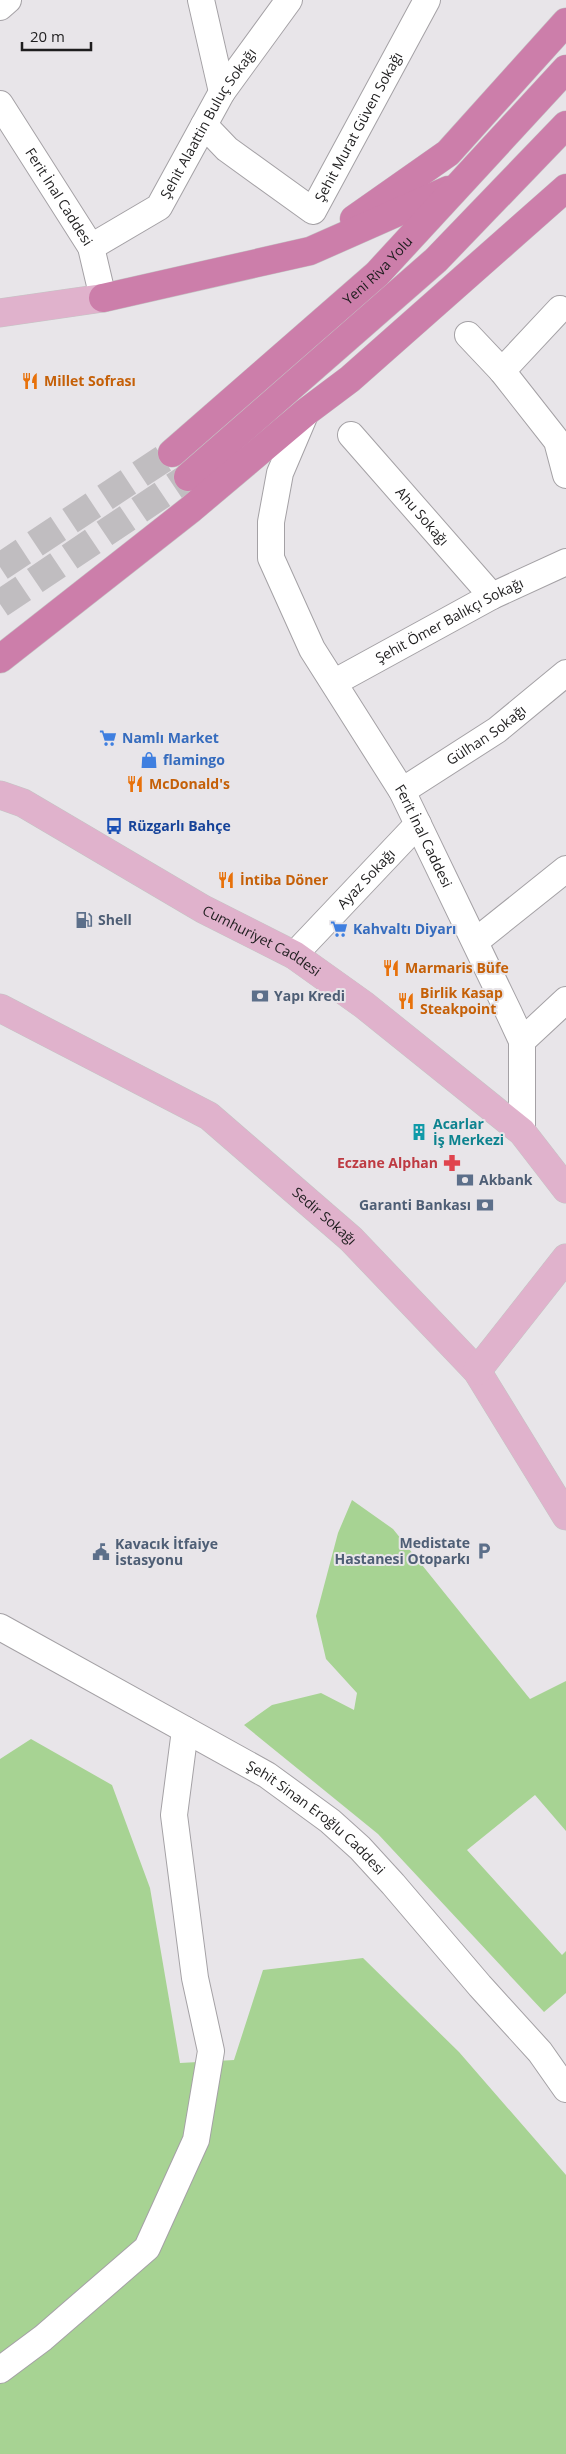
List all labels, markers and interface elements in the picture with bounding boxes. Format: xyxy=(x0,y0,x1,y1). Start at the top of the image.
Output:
scale bar xyxy=(22,20,91,52)
text: 20 m xyxy=(30,26,65,46)
street label: Şehit Alaattin Buluç Sokağı xyxy=(155,44,260,202)
street label: Şehit Murat Güven Sokağı xyxy=(310,48,406,205)
street label: Ferit İnal Caddesi xyxy=(21,144,98,249)
street label: Yeni Riva Yolu xyxy=(338,232,416,309)
restaurant icon: Millet Sofrası xyxy=(20,371,40,391)
place label: Millet Sofrası xyxy=(44,371,136,390)
street label: Ahu Sokağı xyxy=(392,483,453,549)
street label: Şehit Ömer Balıkçı Sokağı xyxy=(372,573,526,667)
street label: Gülhan Sokağı xyxy=(442,700,530,769)
supermarket icon: Namlı Market xyxy=(98,728,118,748)
place label: Namlı Market xyxy=(122,728,219,747)
shop icon: flamingo xyxy=(139,750,159,770)
place label: flamingo xyxy=(163,750,225,769)
restaurant icon: McDonald's xyxy=(125,774,145,794)
place label: McDonald's xyxy=(149,774,230,793)
street label: Ferit İnal Caddesi xyxy=(391,780,457,891)
bus stop icon: Rüzgarlı Bahçe xyxy=(104,816,124,836)
place label: Rüzgarlı Bahçe xyxy=(128,816,231,835)
street label: Ayaz Sokağı xyxy=(333,844,399,913)
restaurant icon: İntiba Döner xyxy=(216,870,236,890)
place label: İntiba Döner xyxy=(240,870,329,889)
street label: Cumhuriyet Caddesi xyxy=(200,900,325,980)
fuel station icon: Shell xyxy=(74,910,94,930)
place label: Shell xyxy=(98,910,132,929)
supermarket icon: Kahvaltı Diyarı xyxy=(329,919,349,939)
place label: Kahvaltı Diyarı xyxy=(353,919,456,938)
restaurant icon: Marmaris Büfe xyxy=(381,958,401,978)
place label: Marmaris Büfe xyxy=(405,958,509,977)
place label: Birlik Kasap Steakpoint xyxy=(420,983,503,1018)
bank icon: Yapı Kredi xyxy=(250,986,270,1006)
place label: Yapı Kredi xyxy=(274,986,345,1005)
restaurant icon: Birlik Kasap Steakpoint xyxy=(396,991,416,1011)
place label: Acarlar İş Merkezi xyxy=(433,1114,504,1149)
building icon: Acarlar İş Merkezi xyxy=(409,1122,429,1142)
place label: Eczane Alphan xyxy=(337,1153,438,1172)
pharmacy icon: Eczane Alphan xyxy=(442,1153,462,1173)
bank icon: Akbank xyxy=(455,1170,475,1190)
place label: Akbank xyxy=(479,1170,533,1189)
street label: Sedir Sokağı xyxy=(289,1182,361,1249)
place label: Garanti Bankası xyxy=(359,1195,471,1214)
bank icon: Garanti Bankası xyxy=(475,1195,495,1215)
place label: Medistate Hastanesi Otoparkı xyxy=(334,1533,470,1568)
place label: Kavacık İtfaiye İstasyonu xyxy=(115,1534,218,1569)
parking icon: Medistate Hastanesi Otoparkı xyxy=(474,1541,494,1561)
public building icon: Kavacık İtfaiye İstasyonu xyxy=(91,1542,111,1562)
street label: Şehit Sinan Eroğlu Caddesi xyxy=(243,1756,390,1878)

